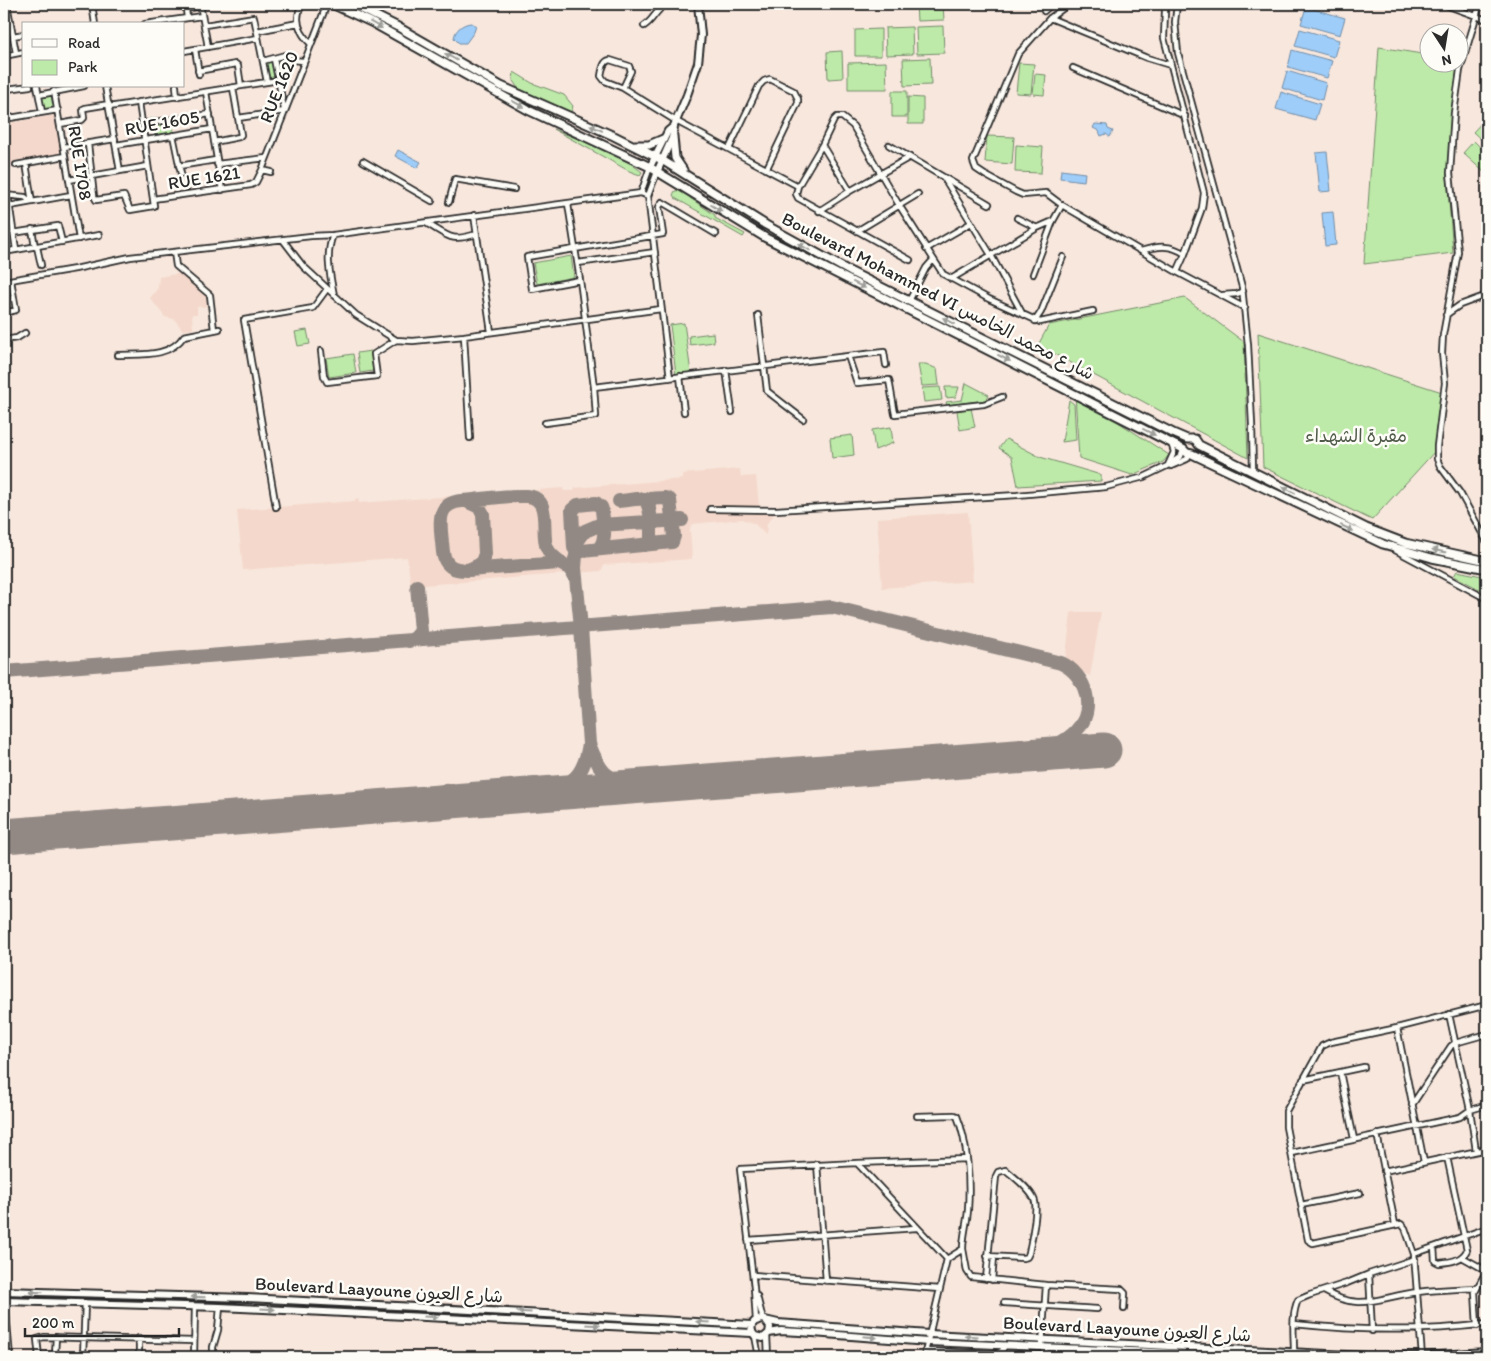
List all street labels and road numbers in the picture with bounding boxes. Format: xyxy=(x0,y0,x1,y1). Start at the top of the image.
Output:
street label: RUE 1620 xyxy=(255,48,303,126)
street label: RUE 1605 xyxy=(123,106,201,140)
street label: RUE 1708 xyxy=(63,124,97,202)
street label: RUE 1621 xyxy=(166,161,242,195)
street label: Boulevard Mohammed VI شارع محمد الخامس xyxy=(778,207,1098,386)
street label: Boulevard Laayoune شارع العيون xyxy=(254,1273,504,1308)
street label: Boulevard Laayoune شارع العيون xyxy=(1002,1312,1252,1347)

